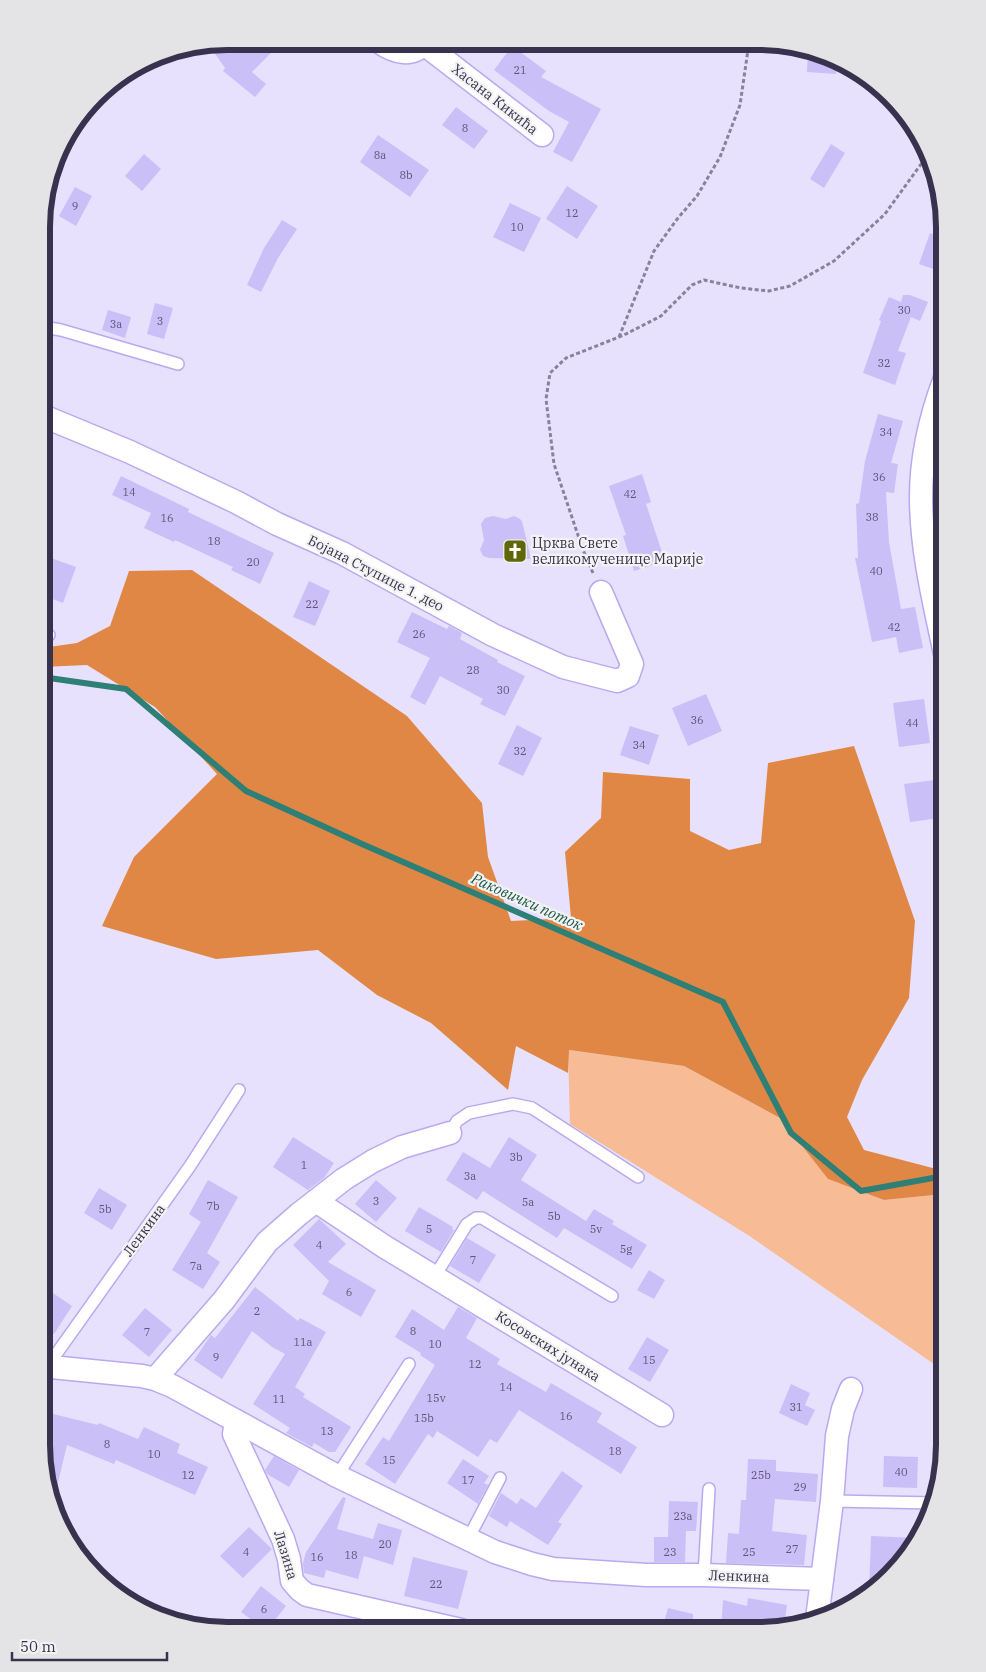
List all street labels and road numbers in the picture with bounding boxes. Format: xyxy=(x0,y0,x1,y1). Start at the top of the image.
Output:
street label: Хасана Кикића xyxy=(448,60,542,138)
street label: Бојана Ступице 1. део xyxy=(305,531,447,615)
street label: Ленкина xyxy=(119,1200,169,1260)
street label: Косовских јунака xyxy=(492,1307,604,1386)
street label: Лазина xyxy=(270,1528,302,1582)
street label: Ленкина xyxy=(708,1566,770,1586)

